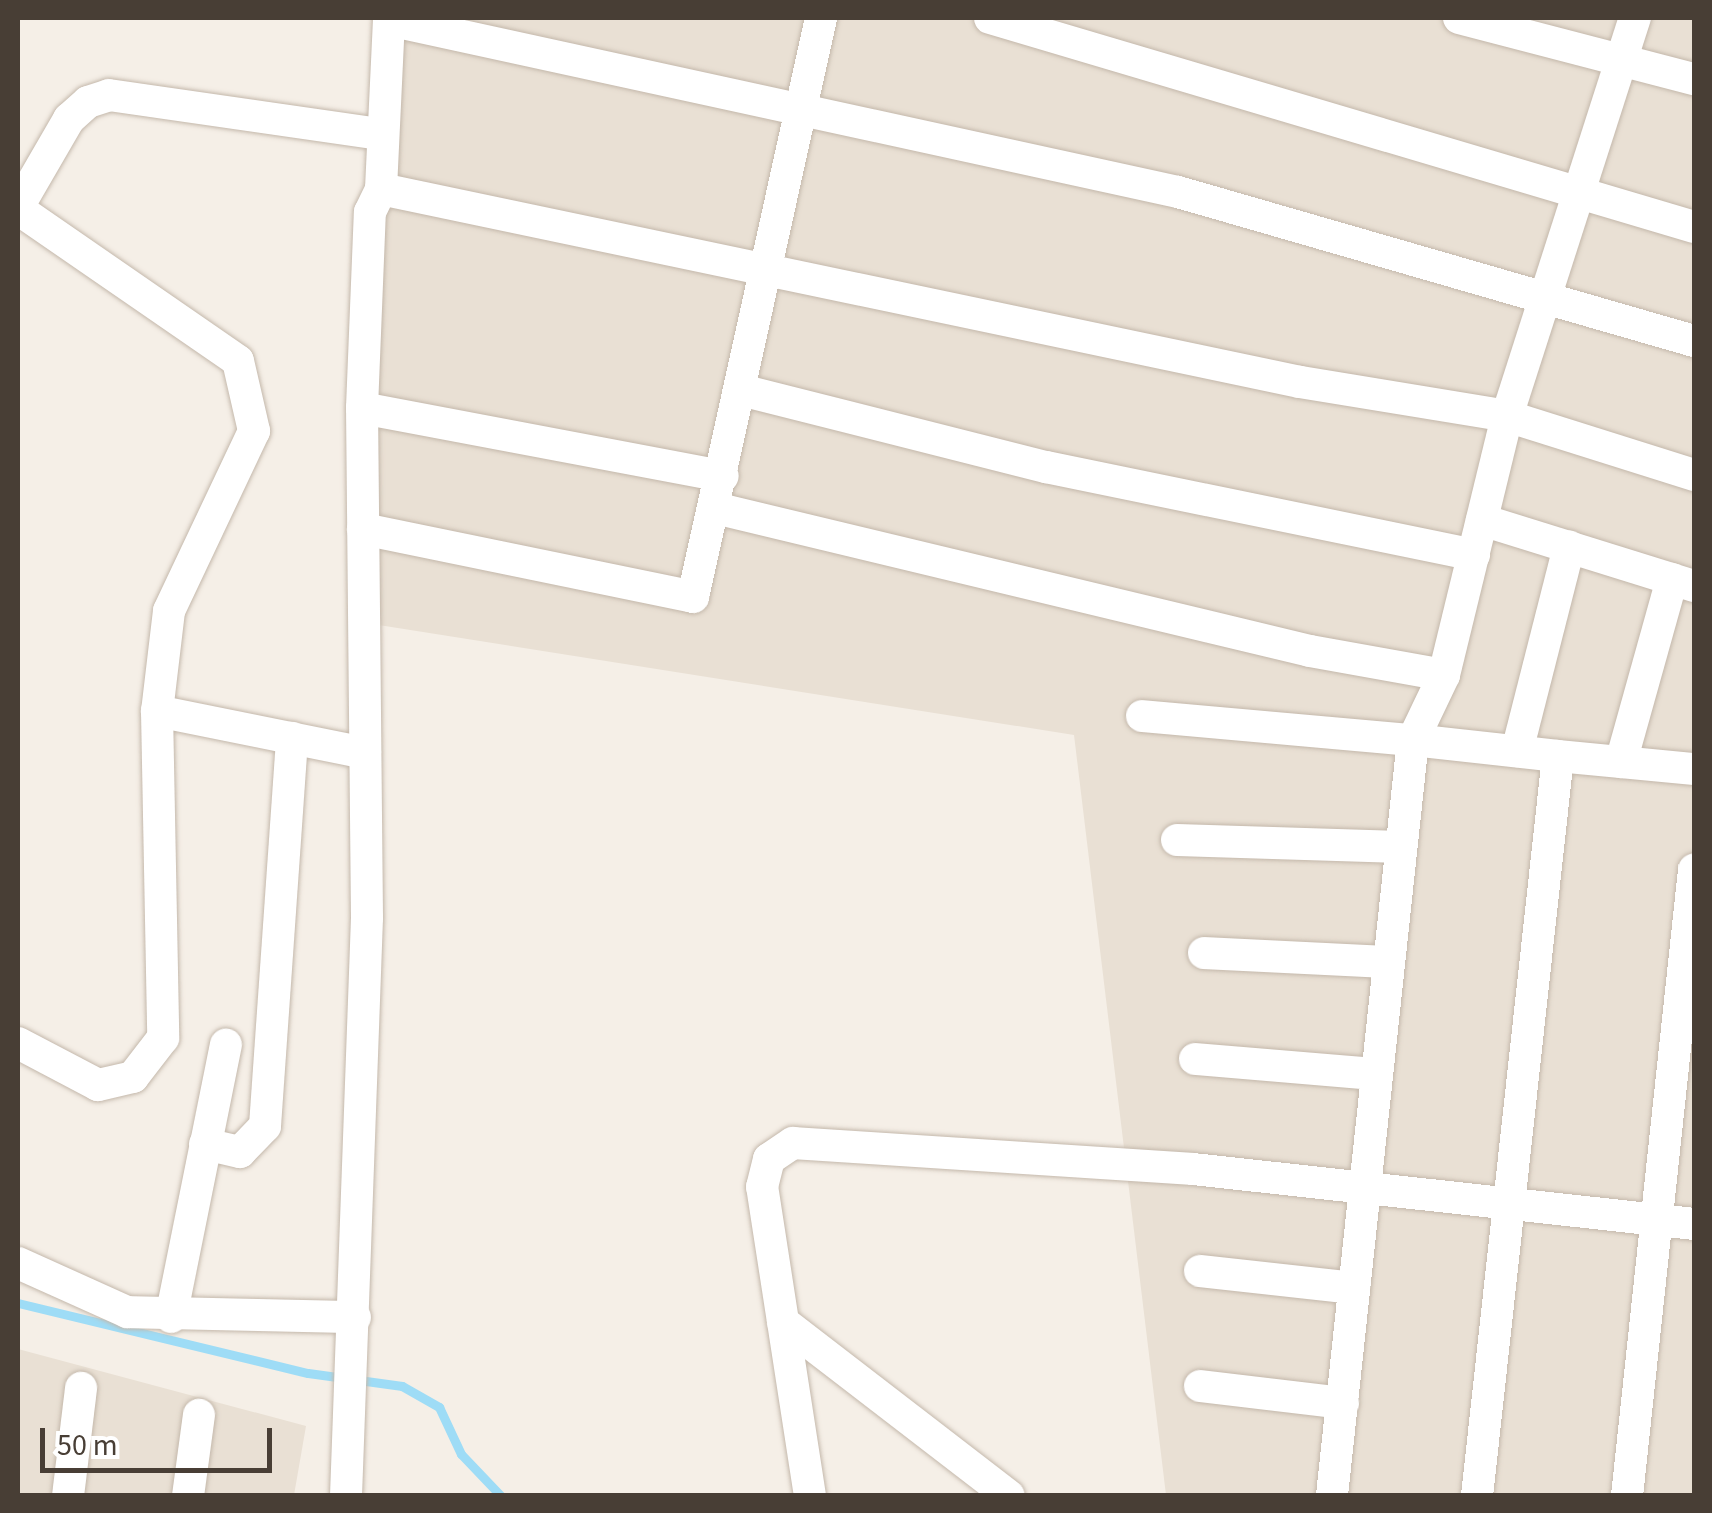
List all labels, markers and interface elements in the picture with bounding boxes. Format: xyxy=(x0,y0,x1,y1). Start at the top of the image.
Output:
scale bar xyxy=(45,1408,278,1470)
text: 50 m xyxy=(57,1424,118,1467)

